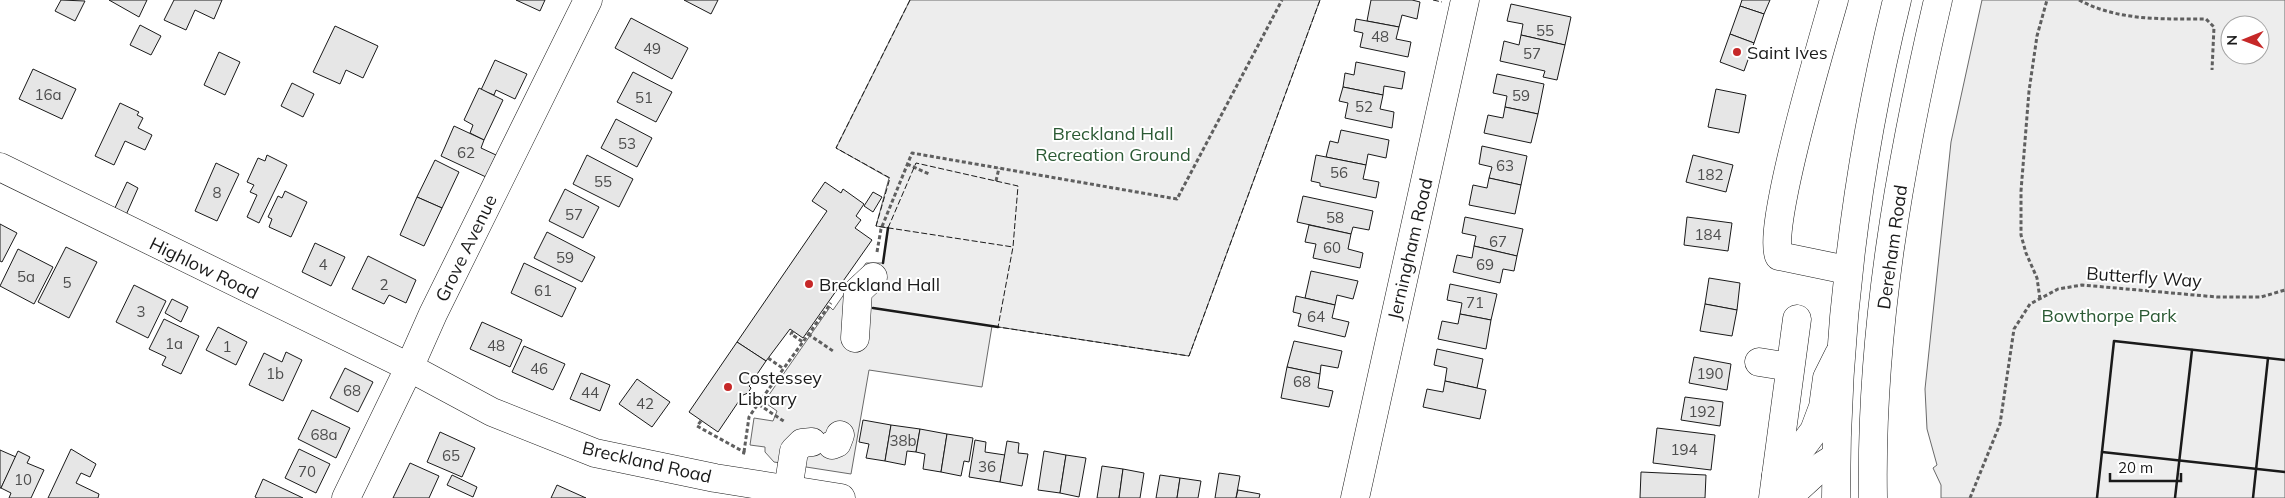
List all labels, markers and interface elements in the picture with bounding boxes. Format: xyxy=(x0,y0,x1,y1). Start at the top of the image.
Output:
north arrow xyxy=(2220,15,2270,65)
house number: 55 xyxy=(1536,21,1554,40)
house number: 48 xyxy=(1371,27,1389,46)
text: N xyxy=(2223,35,2241,46)
house number: 49 xyxy=(643,39,661,58)
place label: Saint Ives xyxy=(1747,41,1828,64)
house number: 57 xyxy=(1523,44,1541,63)
marker: Saint Ives xyxy=(1731,46,1743,58)
house number: 16a xyxy=(34,85,62,104)
house number: 59 xyxy=(1512,86,1530,105)
house number: 51 xyxy=(635,88,653,107)
house number: 52 xyxy=(1355,97,1373,116)
park label: Breckland Hall Recreation Ground xyxy=(1035,122,1191,166)
house number: 53 xyxy=(618,134,636,153)
house number: 62 xyxy=(457,143,475,162)
house number: 63 xyxy=(1496,156,1514,175)
house number: 56 xyxy=(1330,163,1348,182)
house number: 182 xyxy=(1696,165,1724,184)
house number: 55 xyxy=(594,172,612,191)
street label: Jerningham Road xyxy=(1383,176,1437,322)
house number: 8 xyxy=(212,183,222,202)
street label: Dereham Road xyxy=(1872,183,1912,311)
street label: Grove Avenue xyxy=(430,191,502,305)
house number: 57 xyxy=(565,205,583,224)
house number: 58 xyxy=(1326,208,1344,227)
house number: 184 xyxy=(1694,225,1722,244)
street label: Highlow Road xyxy=(146,232,262,304)
house number: 67 xyxy=(1489,232,1507,251)
house number: 60 xyxy=(1323,238,1341,257)
house number: 59 xyxy=(556,248,574,267)
house number: 4 xyxy=(318,255,328,274)
house number: 69 xyxy=(1476,255,1494,274)
street label: Butterfly Way xyxy=(2086,261,2203,293)
house number: 5a xyxy=(17,267,35,286)
house number: 5 xyxy=(62,273,72,292)
place label: Breckland Hall xyxy=(819,273,940,296)
house number: 2 xyxy=(379,275,389,294)
marker: Breckland Hall xyxy=(803,278,815,290)
house number: 61 xyxy=(534,281,552,300)
house number: 71 xyxy=(1466,293,1484,312)
house number: 3 xyxy=(136,302,146,321)
park label: Bowthorpe Park xyxy=(2041,304,2177,327)
house number: 64 xyxy=(1307,307,1325,326)
house number: 1a xyxy=(165,334,183,353)
house number: 48 xyxy=(487,336,505,355)
house number: 1 xyxy=(222,337,232,356)
house number: 46 xyxy=(530,359,548,378)
house number: 1b xyxy=(266,364,284,383)
house number: 190 xyxy=(1696,364,1724,383)
place label: Costessey Library xyxy=(738,366,822,410)
house number: 68 xyxy=(1293,372,1311,391)
house number: 68 xyxy=(343,381,361,400)
marker: Costessey Library xyxy=(722,381,734,393)
house number: 44 xyxy=(581,383,599,402)
house number: 42 xyxy=(636,394,654,413)
house number: 192 xyxy=(1688,402,1716,421)
house number: 68a xyxy=(310,425,338,444)
house number: 38b xyxy=(889,431,917,450)
street label: Breckland Road xyxy=(580,436,714,488)
house number: 194 xyxy=(1670,440,1698,459)
house number: 65 xyxy=(442,446,460,465)
scale bar xyxy=(2110,450,2181,482)
house number: 36 xyxy=(978,457,996,476)
text: 20 m xyxy=(2118,458,2153,477)
house number: 70 xyxy=(298,462,316,481)
house number: 10 xyxy=(14,470,32,489)

